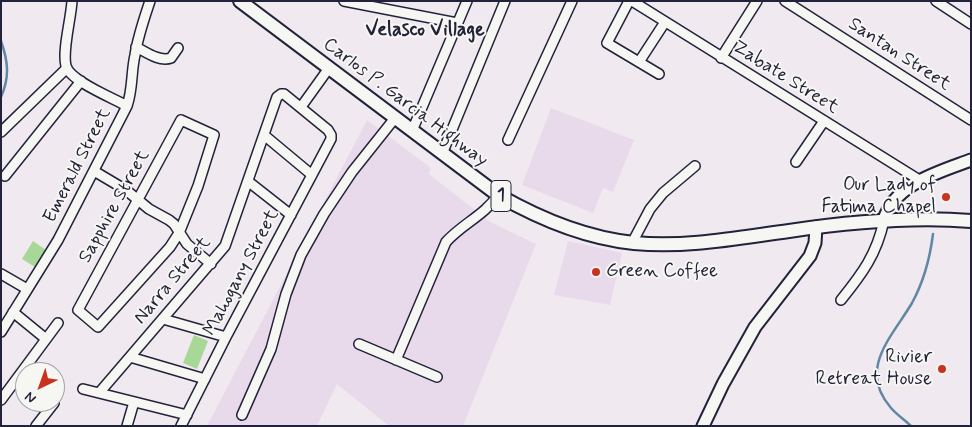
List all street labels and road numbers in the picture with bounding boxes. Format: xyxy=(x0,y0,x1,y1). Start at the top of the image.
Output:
street label: Santan Street xyxy=(843,13,955,97)
street label: Carlos P. Garcia Highway xyxy=(318,33,492,173)
street label: Zabate Street xyxy=(728,36,842,120)
street label: Emerald Street xyxy=(39,105,117,227)
street label: Sapphire Street xyxy=(75,147,155,267)
road number: 1 xyxy=(491,180,511,212)
street label: Mahogany Street xyxy=(199,206,285,340)
street label: Narra Street xyxy=(130,233,216,329)

